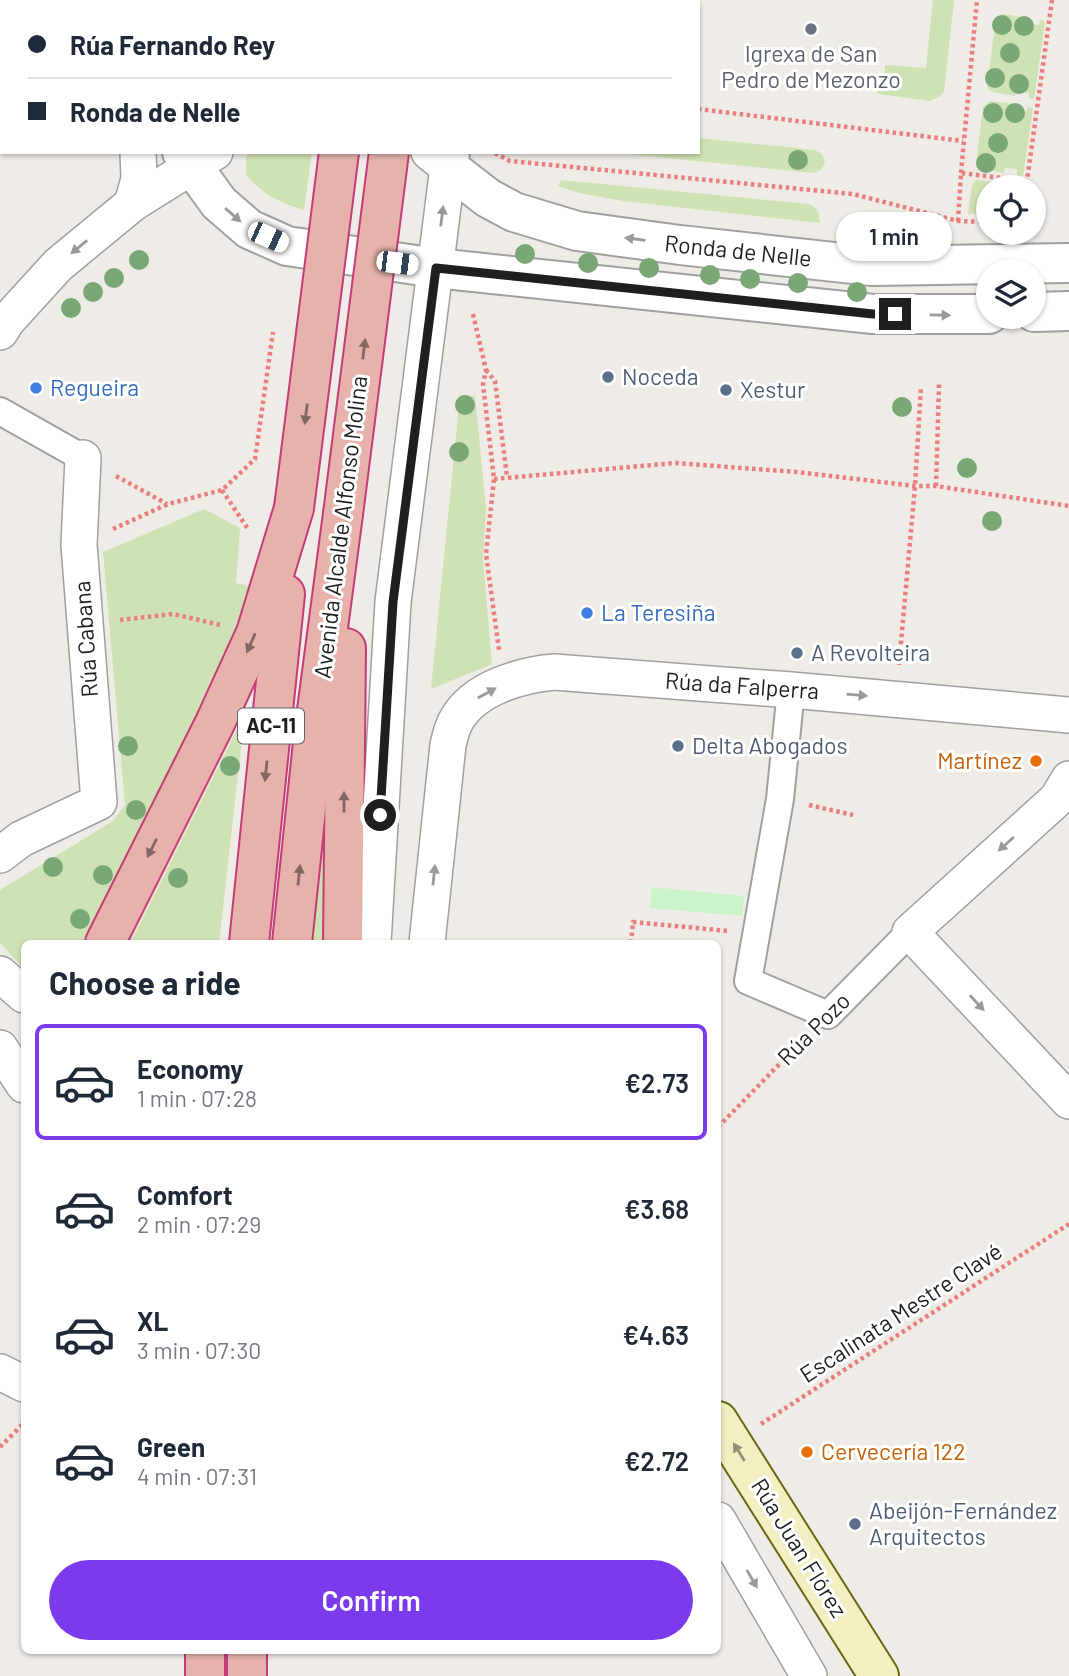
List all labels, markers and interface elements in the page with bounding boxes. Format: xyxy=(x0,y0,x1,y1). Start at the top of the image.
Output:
marker: Igrexa de San Pedro de Mezonzo xyxy=(803,21,819,37)
text: Rúa Fernando Rey xyxy=(70,29,275,60)
place label: Igrexa de San Pedro de Mezonzo xyxy=(721,39,901,93)
text: Ronda de Nelle xyxy=(70,96,241,127)
map controls xyxy=(976,175,1046,329)
button: locate xyxy=(976,175,1046,245)
one-way arrow xyxy=(437,205,448,227)
one-way arrow xyxy=(225,207,242,222)
callout: 1 min xyxy=(837,212,953,262)
car xyxy=(245,219,292,255)
text: 1 min xyxy=(869,222,919,250)
street label: Ronda de Nelle xyxy=(663,228,813,272)
one-way arrow xyxy=(624,233,646,244)
one-way arrow xyxy=(71,240,89,255)
car xyxy=(375,250,420,276)
button: layers xyxy=(976,259,1046,329)
route end xyxy=(879,298,911,330)
one-way arrow xyxy=(929,309,951,321)
one-way arrow xyxy=(358,338,369,360)
place label: Noceda xyxy=(622,362,699,390)
marker: Noceda xyxy=(600,369,616,385)
place label: Regueira xyxy=(50,373,139,401)
street label: Avenida Alcalde Alfonso Molina xyxy=(308,374,372,680)
place label: Xestur xyxy=(740,375,806,403)
marker: Regueira xyxy=(28,380,44,396)
marker: Xestur xyxy=(718,382,734,398)
one-way arrow xyxy=(300,403,311,425)
street label: Rúa Cabana xyxy=(67,580,103,698)
place label: La Teresiña xyxy=(601,598,716,626)
marker: La Teresiña xyxy=(579,605,595,621)
one-way arrow xyxy=(245,633,257,653)
place label: A Revolteira xyxy=(811,638,930,666)
marker: A Revolteira xyxy=(789,645,805,661)
street label: Rúa da Falperra xyxy=(664,666,820,704)
one-way arrow xyxy=(477,687,497,699)
one-way arrow xyxy=(846,690,868,701)
road number: AC-11 xyxy=(238,708,304,744)
place label: Delta Abogados xyxy=(692,731,848,759)
marker: Delta Abogados xyxy=(670,738,686,754)
place label: Martínez xyxy=(937,746,1022,774)
marker: Martínez xyxy=(1028,753,1044,769)
one-way arrow xyxy=(261,760,272,782)
one-way arrow xyxy=(338,790,350,812)
route start xyxy=(364,799,396,831)
one-way arrow xyxy=(998,836,1015,852)
one-way arrow xyxy=(147,838,158,858)
one-way arrow xyxy=(294,864,305,886)
one-way arrow xyxy=(429,864,440,886)
text: Choose a ride xyxy=(49,963,241,1001)
street label: Rúa Pozo xyxy=(771,986,855,1070)
one-way arrow xyxy=(968,994,984,1011)
icon: car xyxy=(53,1051,116,1114)
text: Economy xyxy=(137,1053,243,1084)
text: €2.73 xyxy=(625,1067,689,1098)
text: 1 min · 07:28 xyxy=(137,1084,257,1112)
icon: car xyxy=(53,1177,116,1240)
text: Comfort xyxy=(137,1179,233,1210)
text: €3.68 xyxy=(624,1193,689,1224)
text: 2 min · 07:29 xyxy=(137,1210,261,1238)
street label: Escalinata Mestre Clavé xyxy=(794,1236,1007,1388)
icon: car xyxy=(53,1303,116,1366)
text: XL xyxy=(137,1305,168,1336)
text: €4.63 xyxy=(623,1319,689,1350)
text: 3 min · 07:30 xyxy=(137,1336,261,1364)
icon: car xyxy=(53,1429,116,1492)
text: Green xyxy=(137,1431,205,1462)
place label: Cervecería 122 xyxy=(821,1437,965,1465)
one-way arrow xyxy=(732,1443,745,1462)
marker: Cervecería 122 xyxy=(799,1444,815,1460)
text: €2.72 xyxy=(624,1445,689,1476)
text: 4 min · 07:31 xyxy=(137,1462,257,1490)
street label: Rúa Juan Flórez xyxy=(746,1473,854,1622)
place label: Abeijón-Fernández Arquitectos xyxy=(869,1496,1057,1550)
marker: Abeijón-Fernández Arquitectos xyxy=(847,1516,863,1532)
button: Confirm xyxy=(49,1560,693,1640)
one-way arrow xyxy=(746,1569,758,1588)

